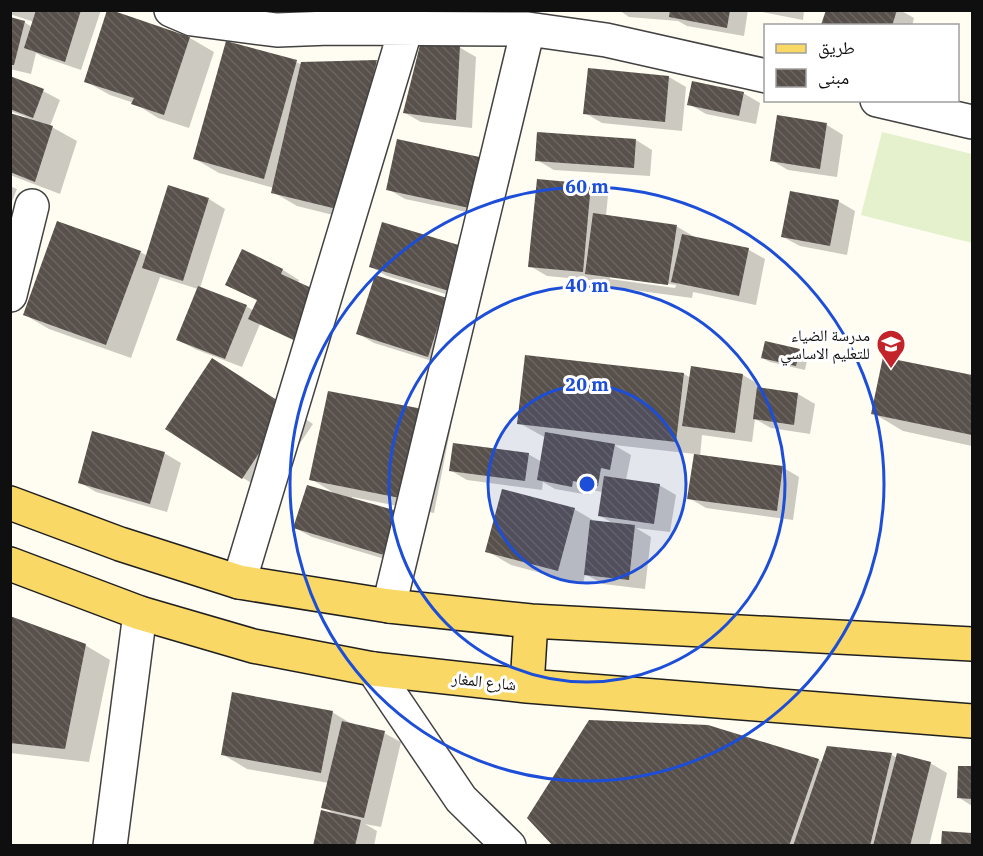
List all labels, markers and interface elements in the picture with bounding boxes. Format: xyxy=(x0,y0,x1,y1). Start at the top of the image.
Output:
legend xyxy=(764,24,959,102)
text: طريق xyxy=(818,36,855,59)
text: مبنى xyxy=(818,66,849,89)
text: 60 m xyxy=(565,175,609,198)
text: 40 m xyxy=(565,274,609,297)
place label: مدرسة الضياء للتعليم الاساسي xyxy=(780,325,870,366)
school or university icon: مدرسة الضياء للتعليم الاساسي xyxy=(875,328,907,370)
text: 20 m xyxy=(565,373,609,396)
centre of rings xyxy=(577,474,597,494)
street label: شارع المغار xyxy=(450,668,517,695)

